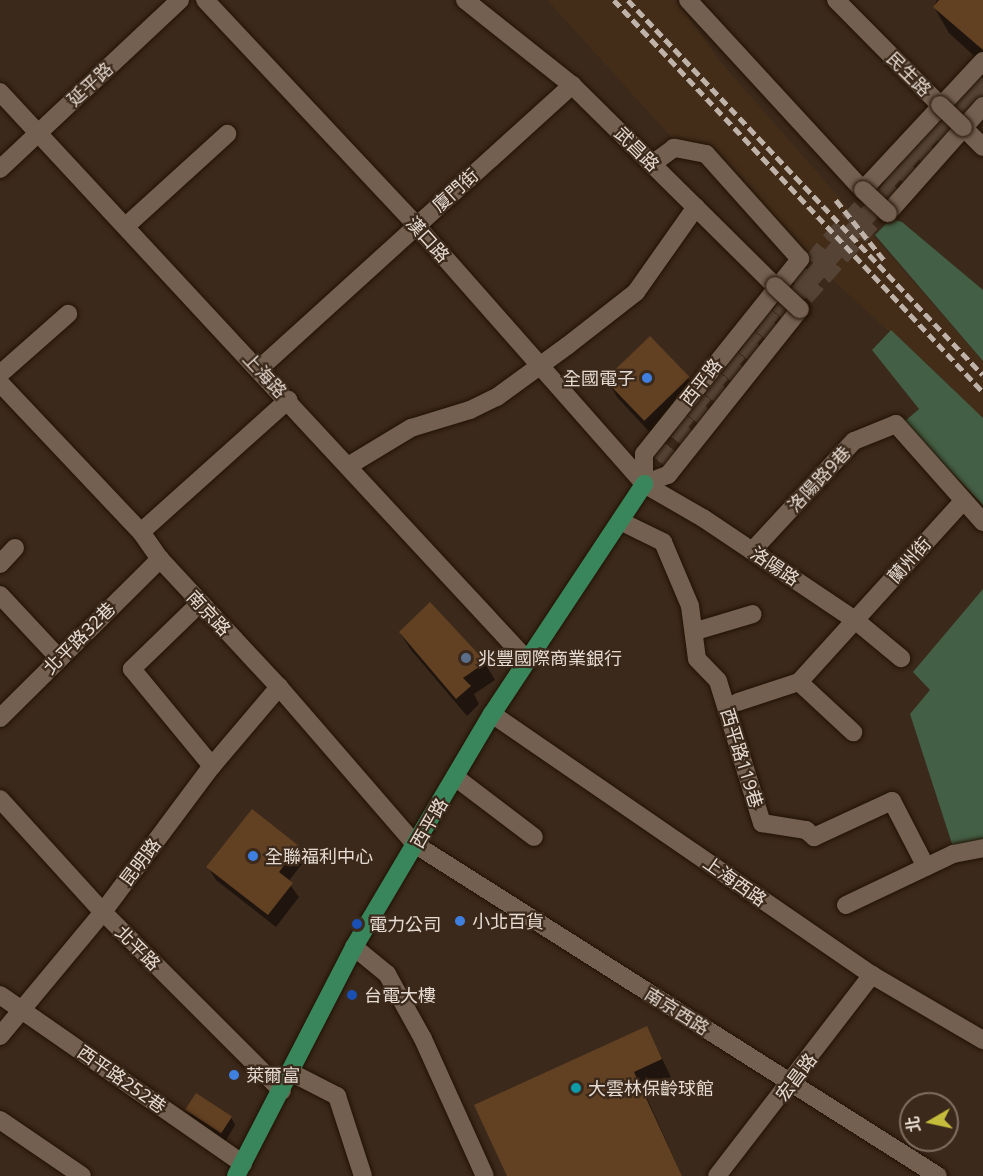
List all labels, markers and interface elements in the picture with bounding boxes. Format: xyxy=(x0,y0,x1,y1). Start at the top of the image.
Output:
street label: 民生路 xyxy=(882,47,936,101)
street label: 延平路 xyxy=(63,58,117,110)
street label: 武昌路 xyxy=(610,122,664,176)
street label: 廈門街 xyxy=(428,164,482,216)
street label: 漢口路 xyxy=(402,212,454,266)
street label: 上海路 xyxy=(239,348,291,402)
street label: 西平路 xyxy=(676,354,726,410)
place label: 全國電子 xyxy=(563,367,635,389)
marker: 全國電子 xyxy=(640,371,654,385)
street label: 洛陽路9巷 xyxy=(783,442,855,516)
street label: 蘭州街 xyxy=(883,533,935,587)
street label: 洛陽路 xyxy=(747,542,803,590)
street label: 南京路 xyxy=(183,586,235,640)
street label: 北平路32巷 xyxy=(39,598,119,678)
place label: 兆豐國際商業銀行 xyxy=(478,647,622,669)
marker: 兆豐國際商業銀行 xyxy=(459,651,473,665)
street label: 西平路119巷 xyxy=(717,706,767,810)
street label: 西平路 xyxy=(406,794,452,852)
street label: 昆明路 xyxy=(115,834,165,890)
place label: 全聯福利中心 xyxy=(265,845,373,867)
marker: 全聯福利中心 xyxy=(246,849,260,863)
street label: 上海西路 xyxy=(699,852,771,910)
place label: 小北百貨 xyxy=(472,910,544,932)
place label: 電力公司 xyxy=(369,913,441,935)
marker: 小北百貨 xyxy=(453,914,467,928)
marker: 電力公司 xyxy=(350,917,364,931)
street label: 北平路 xyxy=(111,921,165,975)
street label: 南京西路 xyxy=(641,983,713,1039)
place label: 台電大樓 xyxy=(364,984,436,1006)
marker: 台電大樓 xyxy=(345,988,359,1002)
street label: 西平路252巷 xyxy=(74,1041,170,1117)
street label: 宏昌路 xyxy=(771,1049,821,1105)
place label: 萊爾富 xyxy=(246,1064,300,1086)
marker: 萊爾富 xyxy=(227,1068,241,1082)
place label: 大雲林保齡球館 xyxy=(588,1077,714,1099)
marker: 大雲林保齡球館 xyxy=(569,1081,583,1095)
north arrow xyxy=(899,1092,959,1152)
text: 北 xyxy=(901,1115,925,1134)

